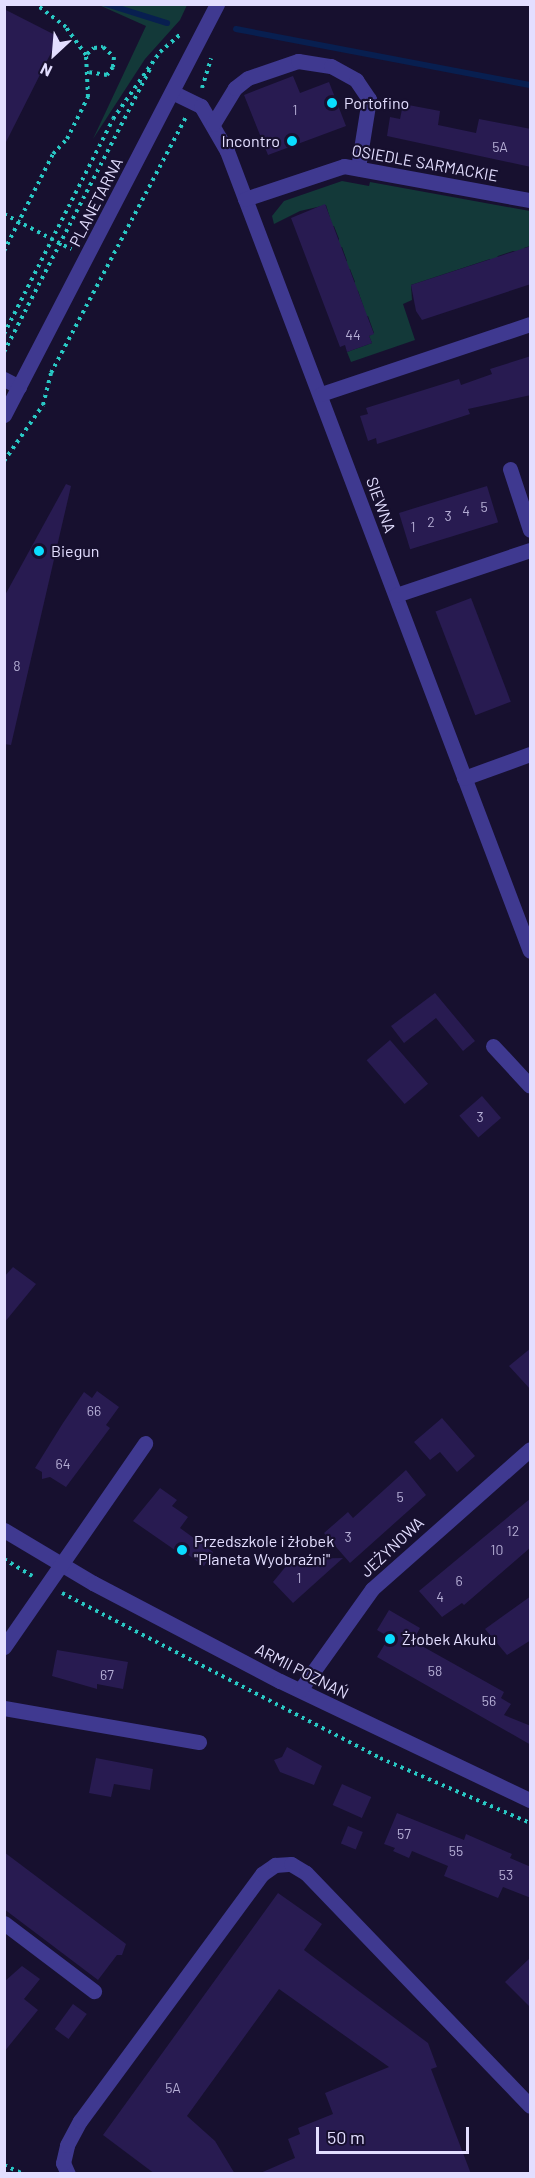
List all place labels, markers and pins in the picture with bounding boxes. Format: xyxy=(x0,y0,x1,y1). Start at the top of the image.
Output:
place label: Portofino xyxy=(344,93,409,113)
marker: Portofino xyxy=(325,96,339,110)
place label: Incontro xyxy=(221,131,280,151)
marker: Incontro xyxy=(285,134,299,148)
place label: Biegun xyxy=(51,541,99,561)
marker: Biegun xyxy=(32,544,46,558)
place label: Przedszkole i żłobek "Planeta Wyobraźni" xyxy=(194,1531,334,1569)
marker: Przedszkole i żłobek "Planeta Wyobraźni" xyxy=(175,1543,189,1557)
place label: Żłobek Akuku xyxy=(402,1629,496,1649)
marker: Żłobek Akuku xyxy=(383,1632,397,1646)

